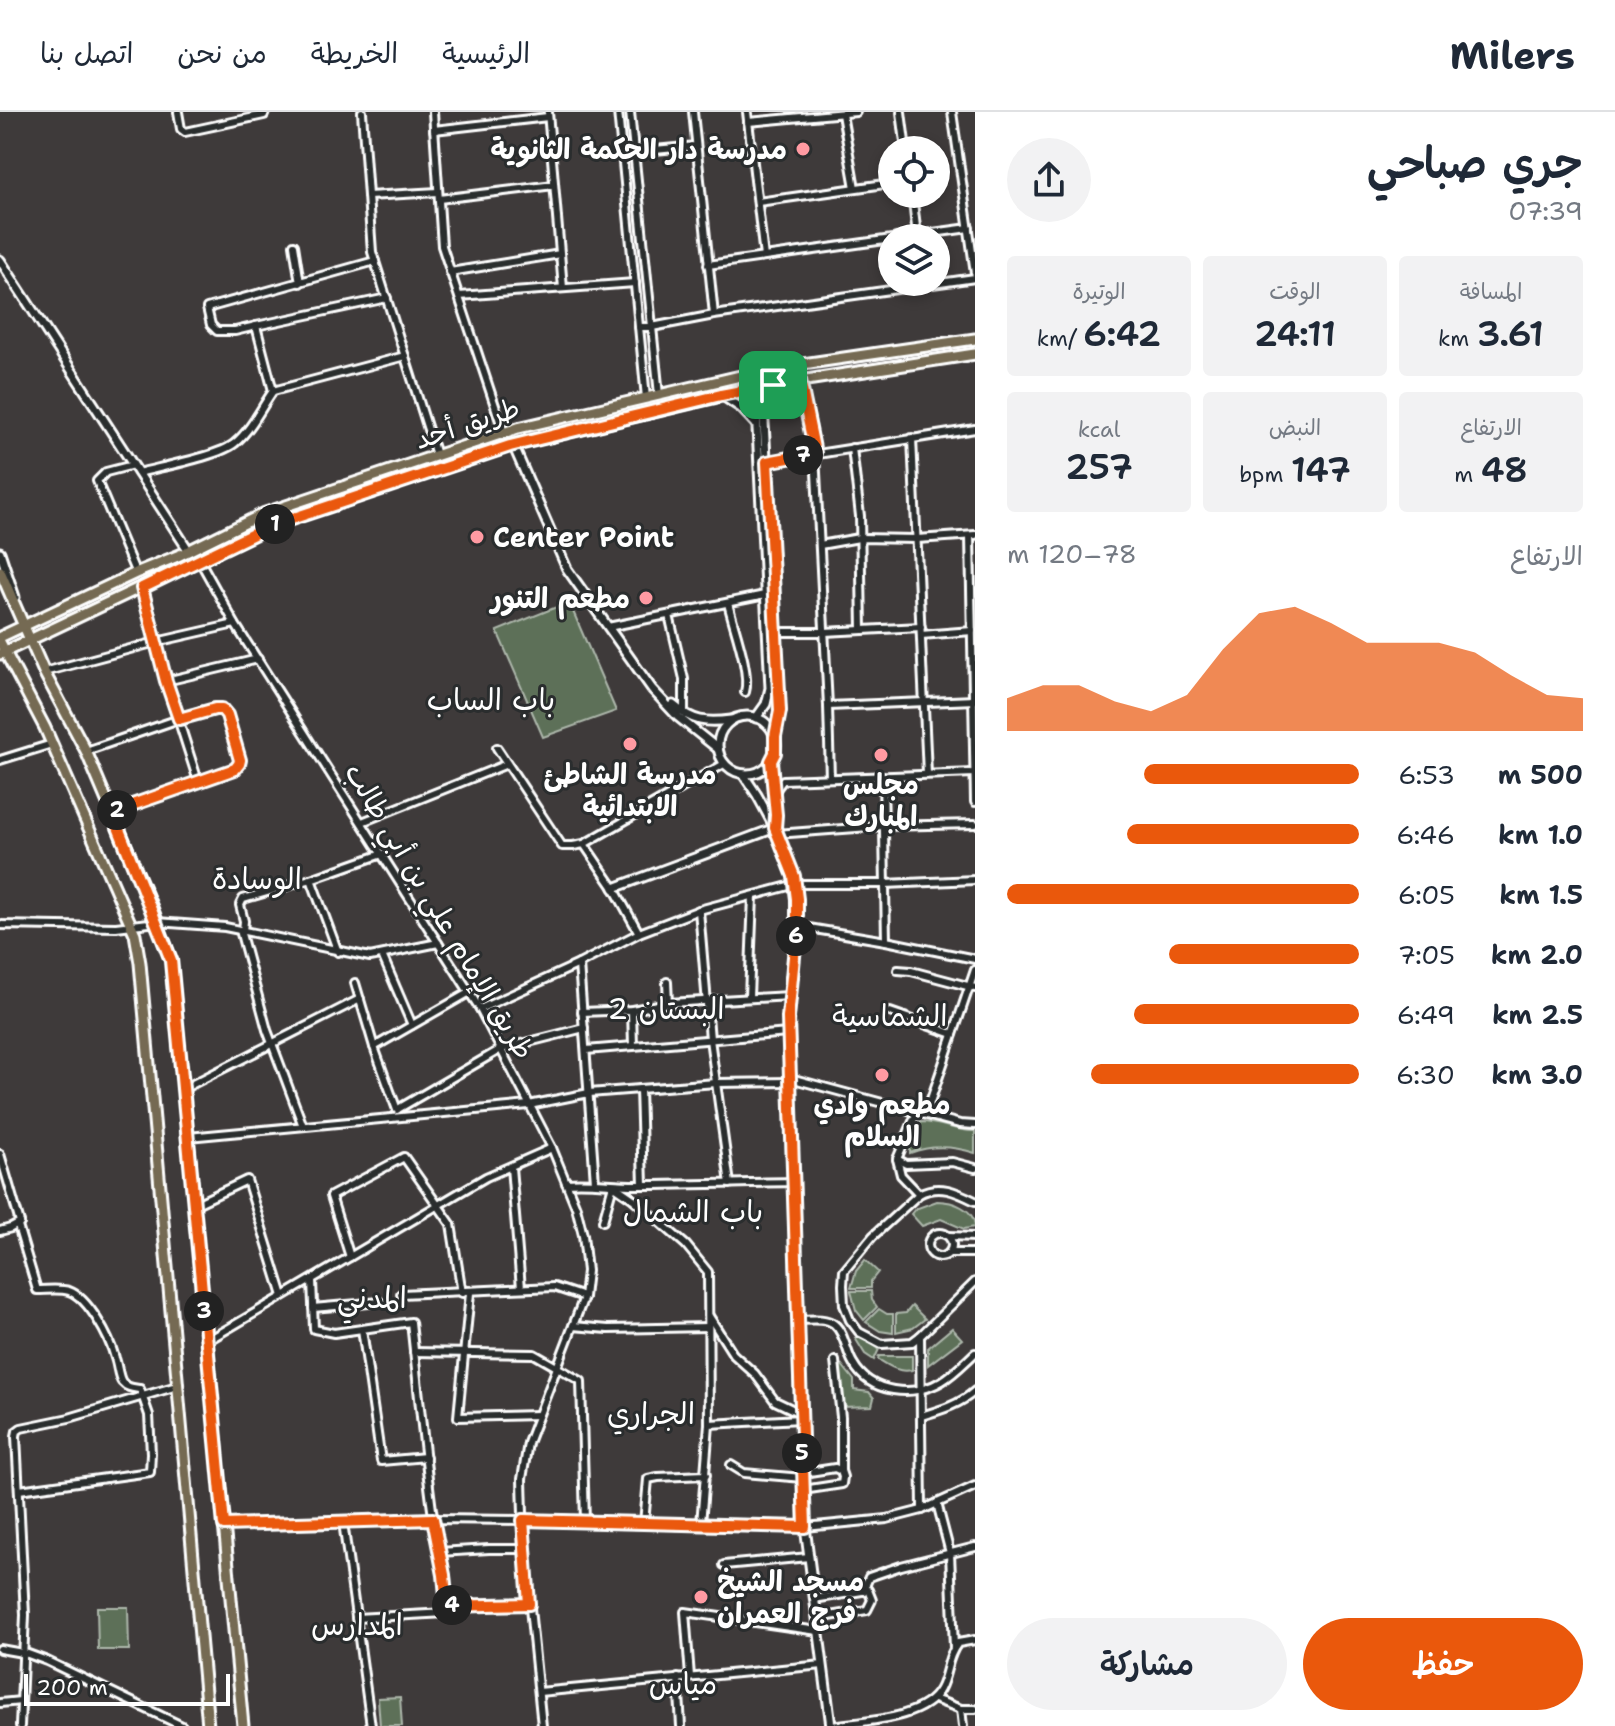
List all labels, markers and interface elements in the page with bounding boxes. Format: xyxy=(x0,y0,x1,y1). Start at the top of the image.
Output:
text: Milers xyxy=(1450,30,1575,81)
text: اتصل بنا xyxy=(40,34,133,72)
text: من نحن xyxy=(177,34,267,72)
text: الخريطة xyxy=(311,34,398,72)
text: الرئيسية xyxy=(442,34,530,72)
place label: مدرسة دار الحكمة الثانوية xyxy=(491,130,787,168)
text: جري صباحي xyxy=(1367,133,1583,192)
map controls xyxy=(878,136,950,296)
button: locate xyxy=(878,136,950,208)
button: share xyxy=(1007,138,1091,222)
marker: مدرسة دار الحكمة الثانوية xyxy=(794,140,812,158)
text: 07:39 xyxy=(1508,193,1583,228)
button: layers xyxy=(878,224,950,296)
text: الوتيرة xyxy=(1072,277,1126,306)
text: الوقت xyxy=(1269,277,1321,306)
text: المسافة xyxy=(1460,277,1522,306)
text: 6:42 xyxy=(1083,311,1161,357)
text: 24:11 xyxy=(1254,311,1336,357)
text: 3.61 xyxy=(1477,311,1544,357)
text: /km xyxy=(1037,324,1083,353)
text: km xyxy=(1438,324,1477,353)
pin xyxy=(739,351,807,419)
icon: arrive xyxy=(751,363,795,407)
street label: طريق أحد xyxy=(409,388,525,458)
text: النبض xyxy=(1269,413,1321,442)
text: الارتفاع xyxy=(1460,413,1522,442)
text: kcal xyxy=(1078,415,1120,444)
pin: 7 xyxy=(783,435,823,475)
text: 7 xyxy=(795,440,811,469)
text: 257 xyxy=(1065,444,1133,490)
text: 147 xyxy=(1291,447,1351,493)
text: 48 xyxy=(1481,447,1528,493)
text: bpm xyxy=(1239,460,1291,489)
text: m xyxy=(1454,460,1481,489)
pin: 1 xyxy=(255,504,295,544)
text: 1 xyxy=(270,509,280,538)
place label: Center Point xyxy=(493,518,674,556)
marker: Center Point xyxy=(468,528,486,546)
text: 78–120 m xyxy=(1007,536,1137,571)
text: الارتفاع xyxy=(1510,538,1583,573)
place label: مطعم التنور xyxy=(488,579,630,620)
marker: مطعم التنور xyxy=(637,589,655,607)
district label: باب الساب xyxy=(427,679,555,720)
marker: مدرسة الشاطئ الابتدائية xyxy=(621,735,639,753)
marker: مجلس المبارك xyxy=(872,746,890,764)
place label: مدرسة الشاطئ الابتدائية xyxy=(544,755,716,825)
street label: طريق الإمام علي بن أبي طالب xyxy=(331,756,544,1069)
text: 6:53 xyxy=(1398,757,1455,792)
text: 500 m xyxy=(1498,757,1583,792)
place label: مجلس المبارك xyxy=(843,765,919,835)
pin: 2 xyxy=(97,790,137,830)
text: 2 xyxy=(109,795,125,824)
text: 6:46 xyxy=(1396,817,1455,852)
text: 1.0 km xyxy=(1498,817,1583,852)
district label: الوسادة xyxy=(212,858,302,899)
text: 6:05 xyxy=(1398,877,1455,912)
text: 1.5 km xyxy=(1499,877,1583,912)
pin: 6 xyxy=(776,916,816,956)
text: 6 xyxy=(788,921,804,950)
text: 7:05 xyxy=(1398,937,1455,972)
text: 2.0 km xyxy=(1491,937,1583,972)
district label: البستان 2 xyxy=(607,988,725,1029)
district label: الشماسية xyxy=(832,995,948,1036)
text: 6:49 xyxy=(1397,997,1455,1032)
text: 2.5 km xyxy=(1492,997,1583,1032)
text: 6:30 xyxy=(1396,1057,1455,1092)
text: 3.0 km xyxy=(1491,1057,1583,1092)
marker: مطعم وادي السلام xyxy=(873,1066,891,1084)
place label: مطعم وادي السلام xyxy=(813,1085,951,1158)
district label: باب الشمال xyxy=(623,1191,763,1232)
district label: المدني xyxy=(337,1277,407,1324)
pin: 3 xyxy=(184,1291,224,1331)
text: 3 xyxy=(196,1296,212,1325)
district label: الجراري xyxy=(607,1393,695,1435)
pin: 5 xyxy=(782,1433,822,1473)
text: 5 xyxy=(795,1438,809,1467)
place label: مسجد الشيخ فرج العمران xyxy=(717,1562,864,1632)
pin: 4 xyxy=(432,1585,472,1625)
marker: مسجد الشيخ فرج العمران xyxy=(692,1588,710,1606)
text: 4 xyxy=(444,1590,460,1619)
district label: المدارس xyxy=(311,1604,403,1645)
button: مشاركة xyxy=(1007,1618,1287,1710)
button: حفظ xyxy=(1303,1618,1583,1710)
district label: مياس xyxy=(649,1663,717,1704)
scale bar xyxy=(24,1670,230,1706)
text: 200 m xyxy=(36,1673,108,1702)

